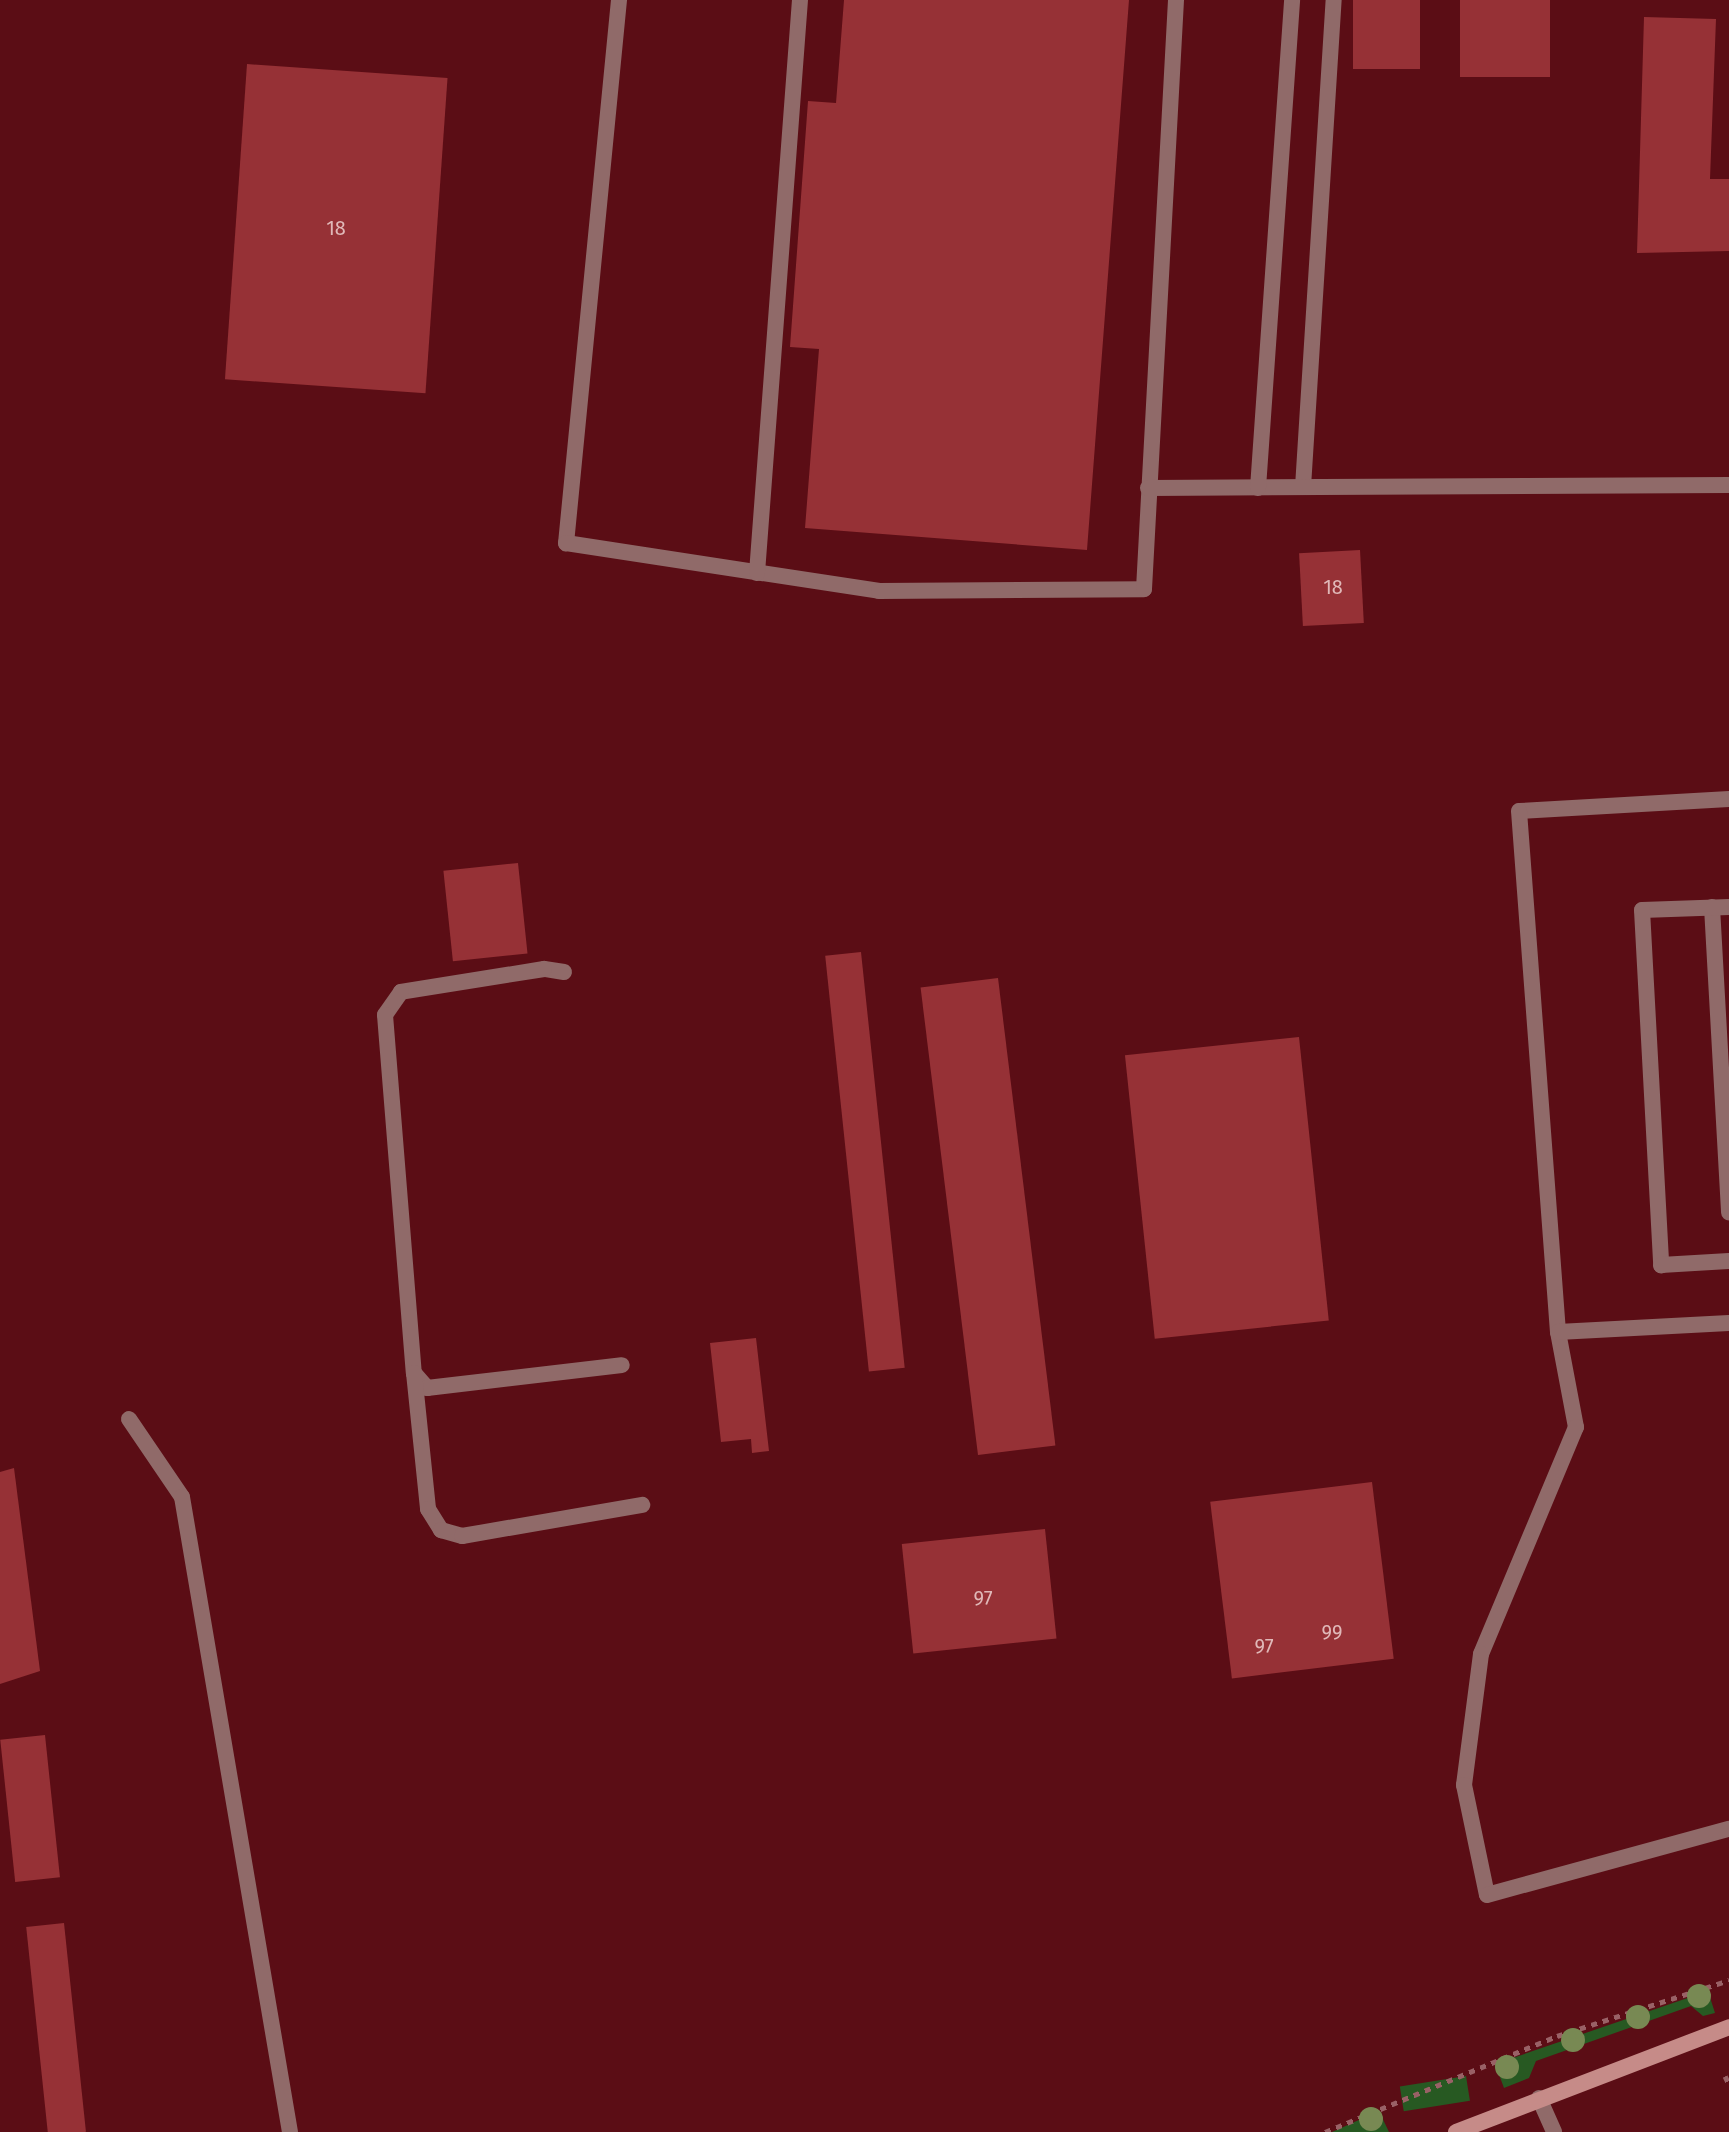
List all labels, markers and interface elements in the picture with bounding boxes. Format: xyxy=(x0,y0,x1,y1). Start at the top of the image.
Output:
house number: 18 xyxy=(326,216,346,240)
house number: 18 xyxy=(1323,575,1343,599)
house number: 97 xyxy=(973,1586,993,1610)
house number: 99 xyxy=(1322,1620,1342,1644)
house number: 97 xyxy=(1254,1634,1274,1658)

